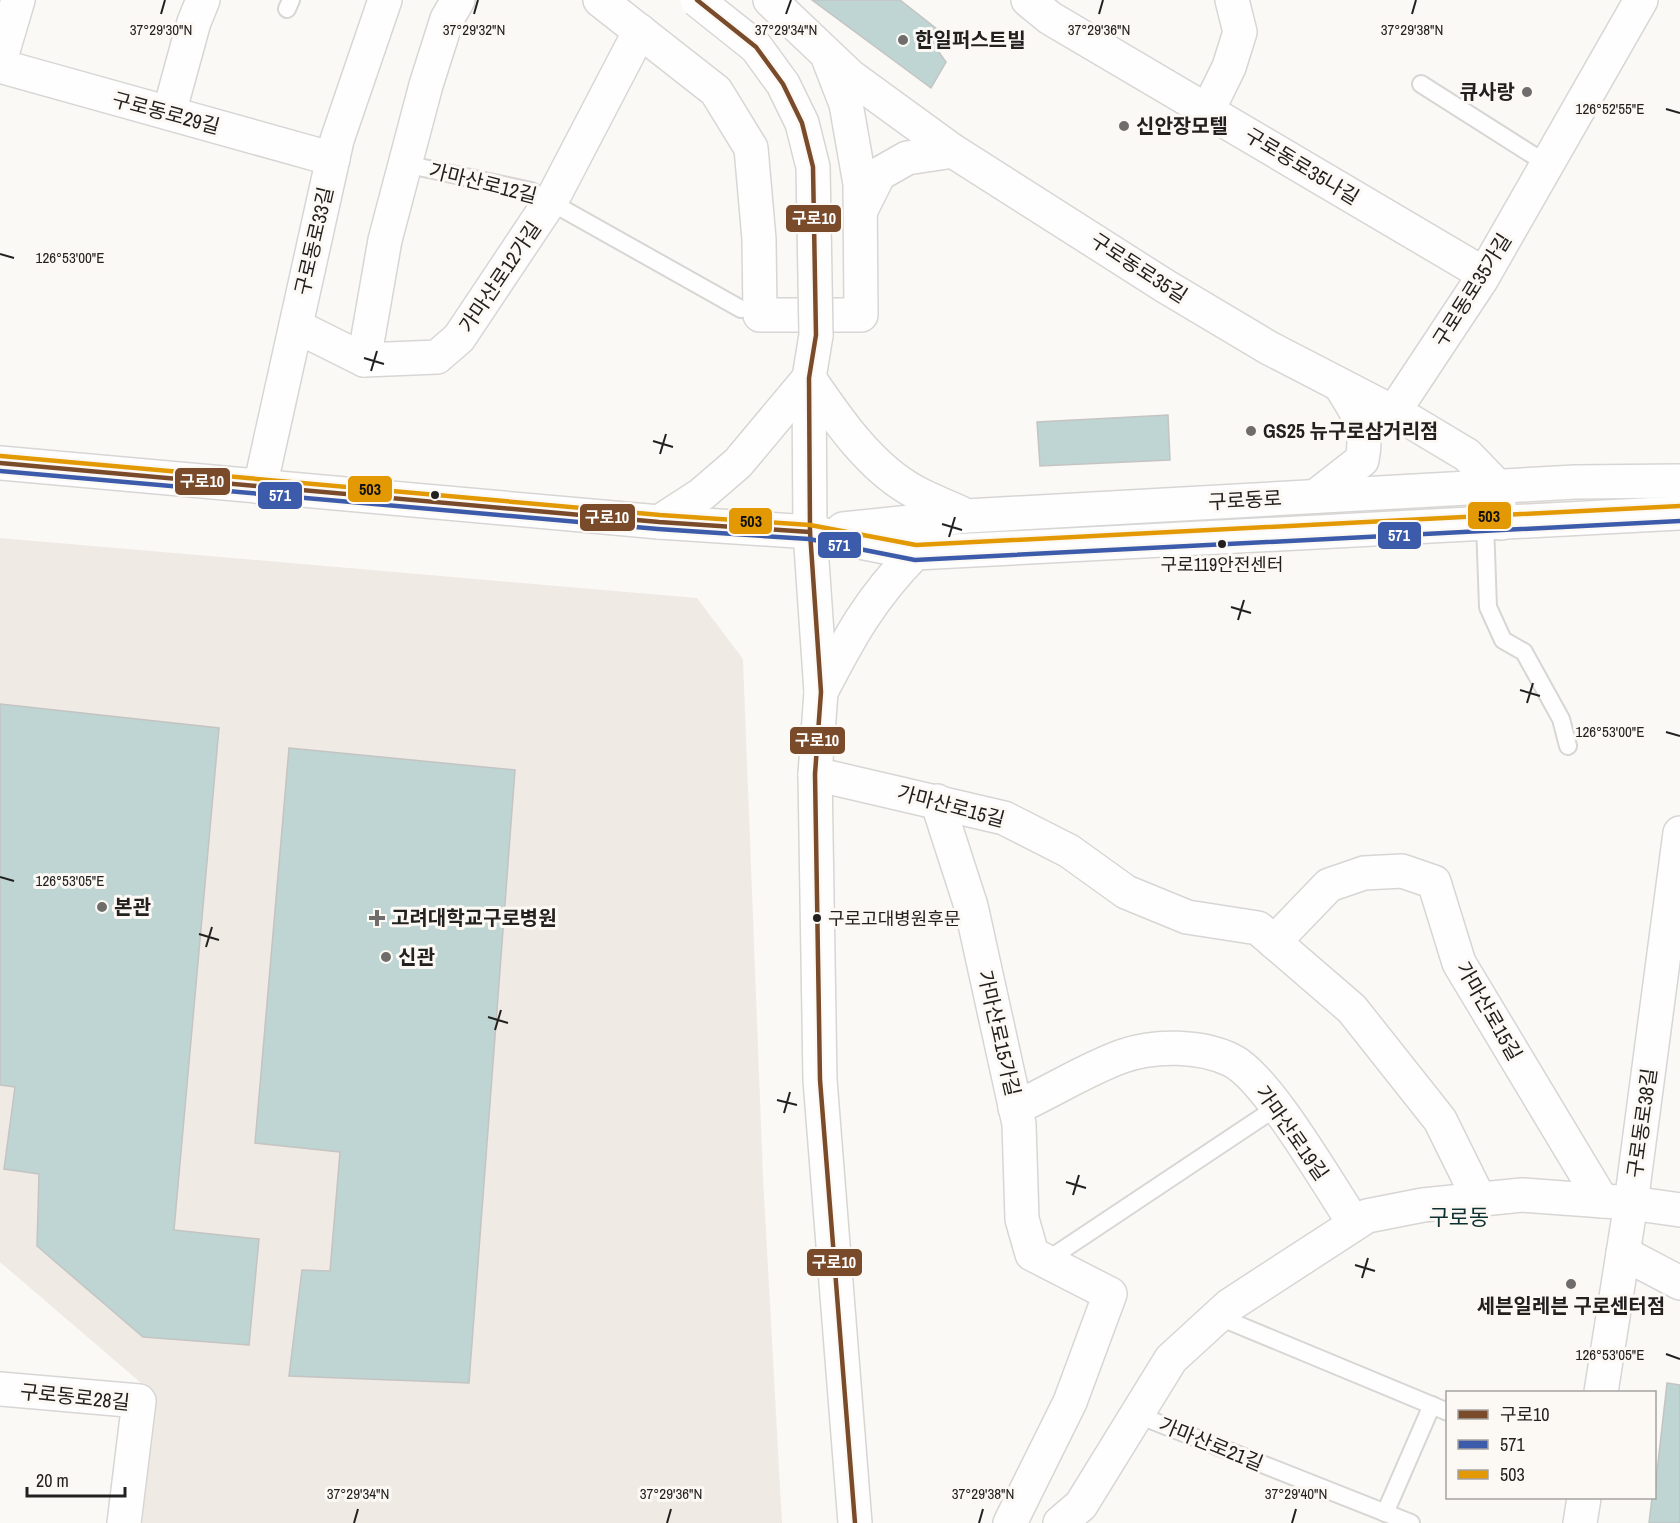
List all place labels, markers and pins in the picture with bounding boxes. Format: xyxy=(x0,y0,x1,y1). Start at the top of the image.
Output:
place label: 한일퍼스트빌 xyxy=(915,26,1025,53)
marker: 한일퍼스트빌 xyxy=(896,33,910,47)
place label: 큐사랑 xyxy=(1460,78,1515,105)
marker: 큐사랑 xyxy=(1520,85,1534,99)
place label: 신안장모텔 xyxy=(1136,112,1228,139)
marker: 신안장모텔 xyxy=(1117,119,1131,133)
place label: GS25 뉴구로삼거리점 xyxy=(1263,417,1438,444)
marker: GS25 뉴구로삼거리점 xyxy=(1244,424,1258,438)
unlabelled marker xyxy=(429,489,441,501)
marker: 구로119안전센터 xyxy=(1216,538,1228,550)
place label: 구로119안전센터 xyxy=(1161,552,1283,577)
place label: 본관 xyxy=(114,893,151,920)
marker: 본관 xyxy=(95,900,109,914)
place label: 고려대학교구로병원 xyxy=(391,904,557,931)
place label: 구로고대병원후문 xyxy=(828,906,960,931)
marker: 고려대학교구로병원 xyxy=(368,909,386,927)
marker: 구로고대병원후문 xyxy=(811,912,823,924)
place label: 신관 xyxy=(398,943,435,970)
marker: 신관 xyxy=(379,950,393,964)
marker: 세븐일레븐 구로센터점 xyxy=(1564,1277,1578,1291)
place label: 세븐일레븐 구로센터점 xyxy=(1477,1292,1665,1319)

